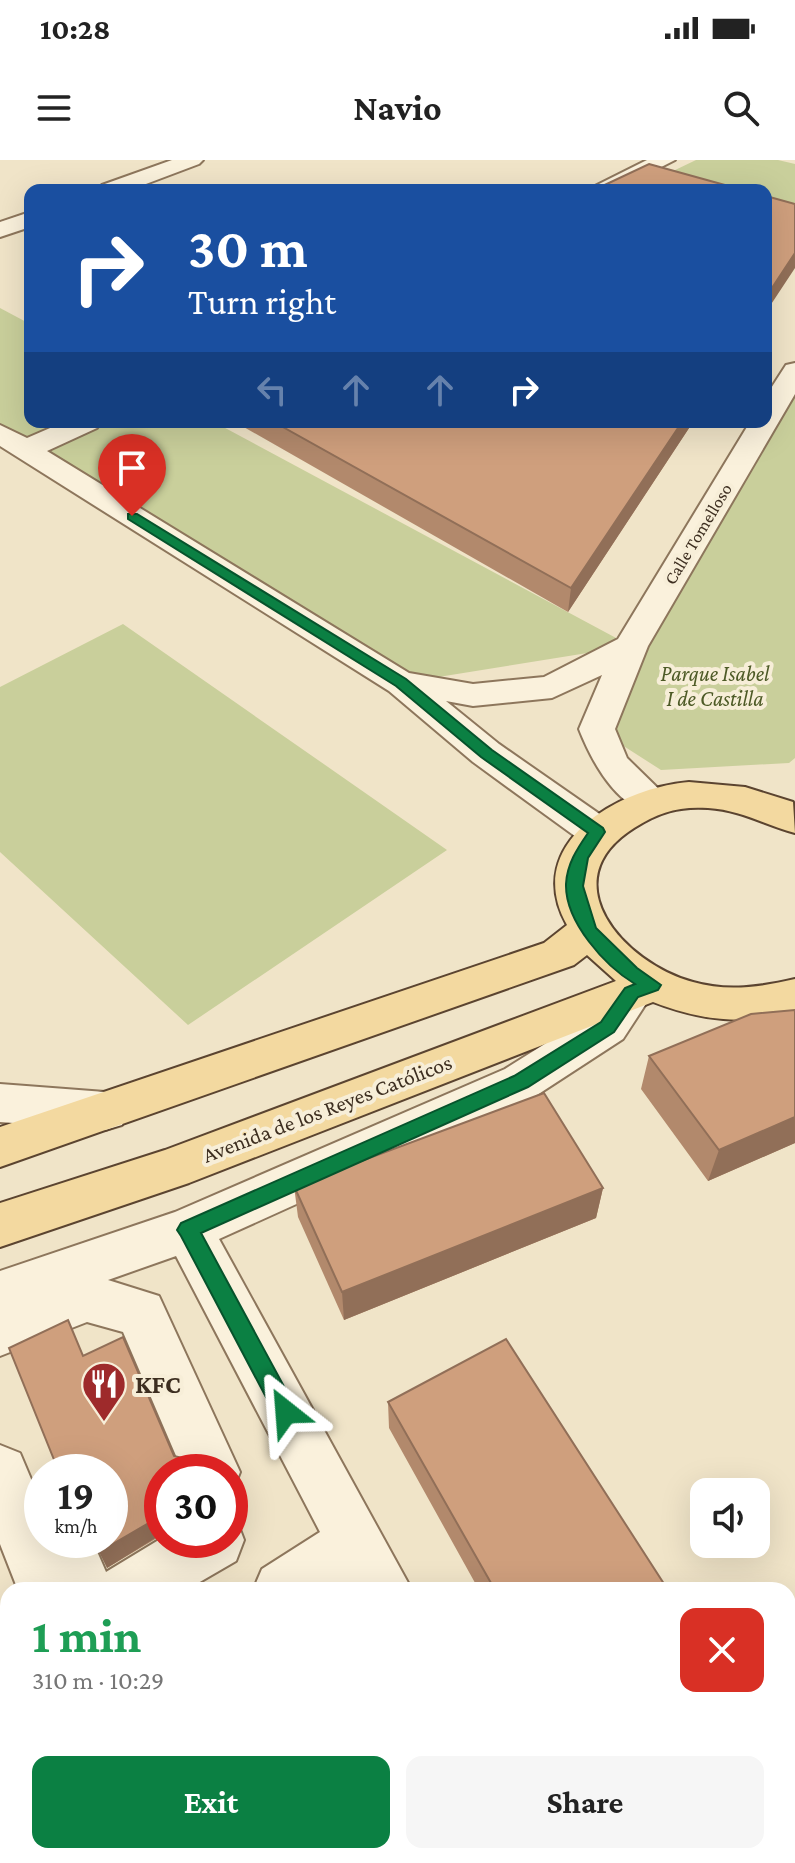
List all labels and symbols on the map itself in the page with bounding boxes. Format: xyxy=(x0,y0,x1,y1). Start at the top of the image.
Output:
pin xyxy=(98,434,166,516)
street label: Calle Tomelloso xyxy=(660,480,736,588)
park label: Parque Isabel I de Castilla xyxy=(661,661,770,711)
street label: Avenida de los Reyes Católicos xyxy=(199,1049,455,1168)
restaurant icon: KFC xyxy=(80,1360,128,1423)
place label: KFC xyxy=(135,1370,181,1399)
position arrow xyxy=(244,1370,328,1454)
speed limit sign: 30 xyxy=(144,1454,248,1558)

